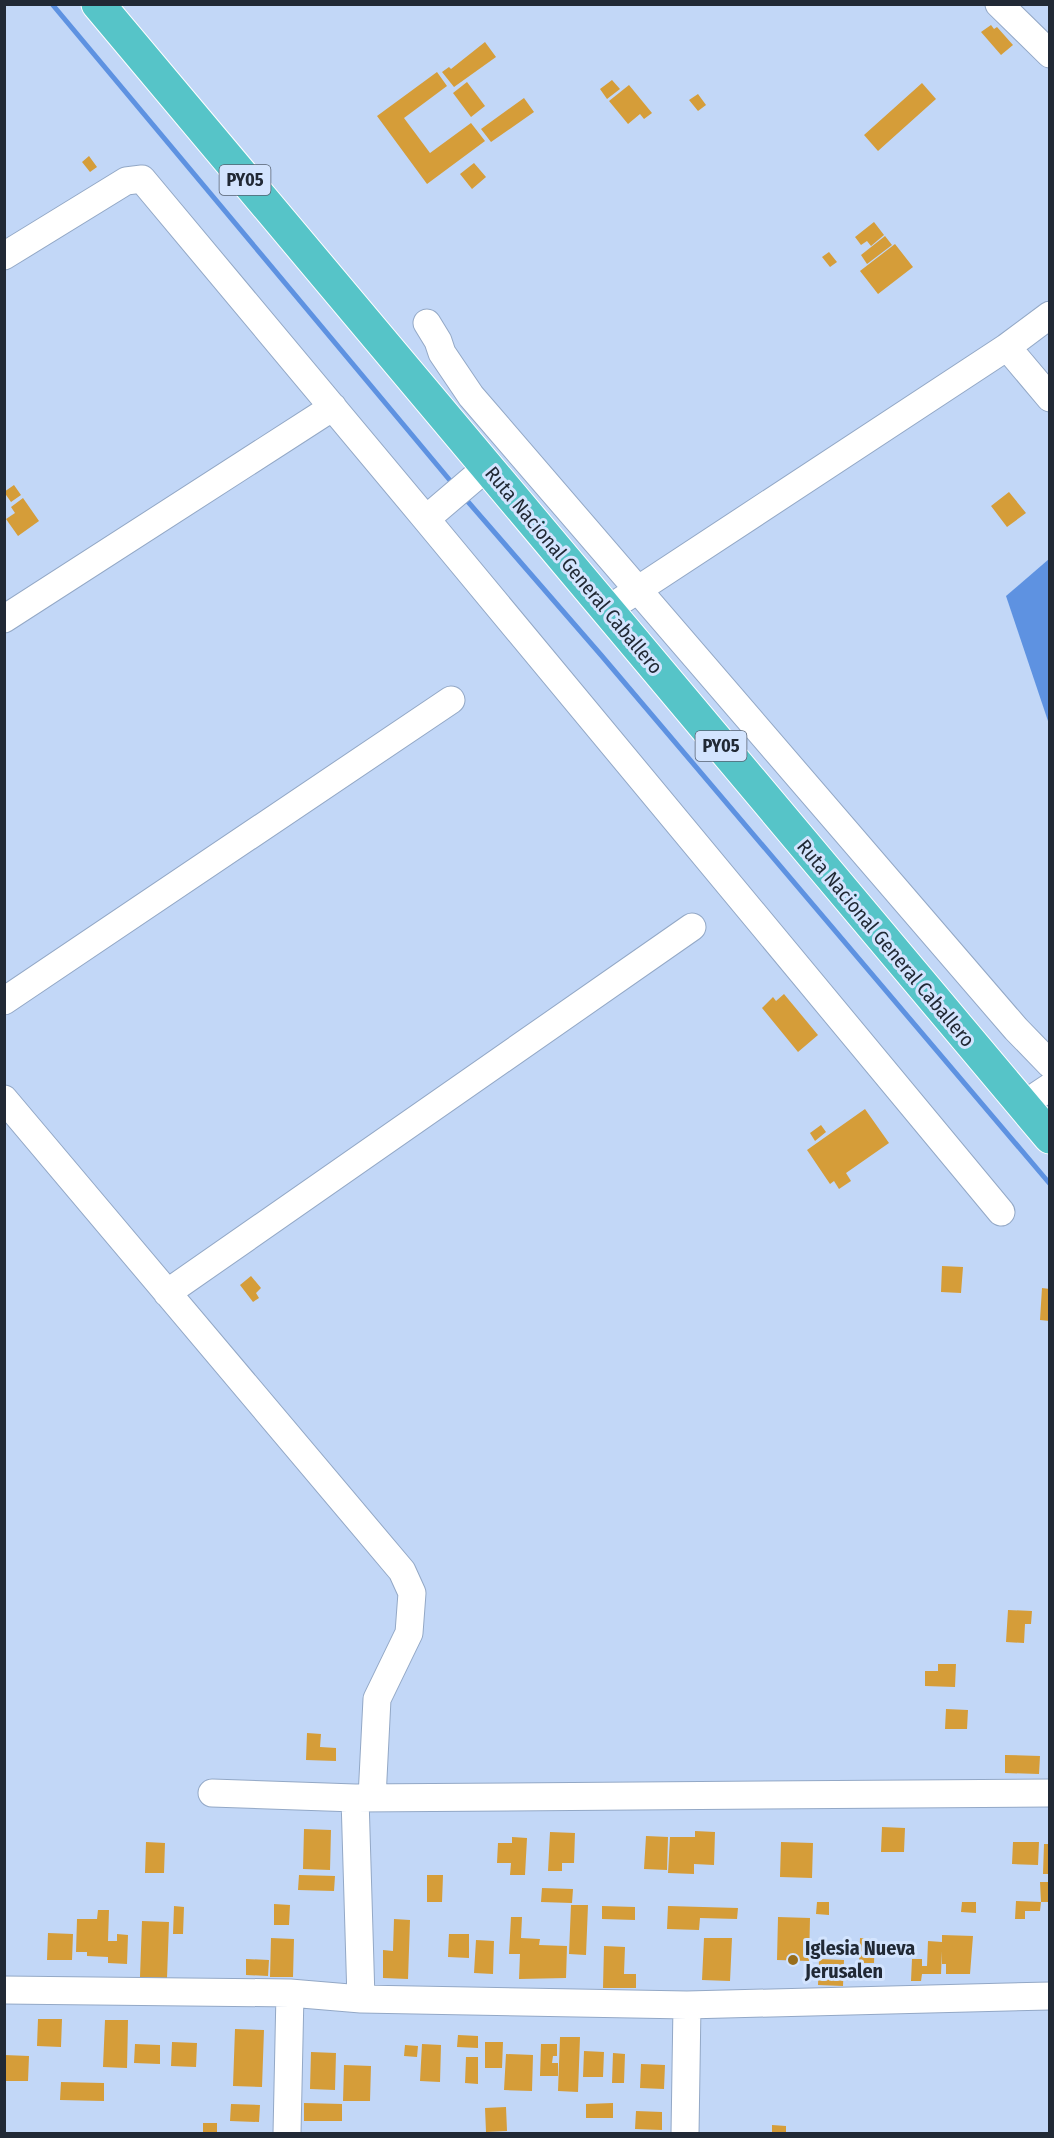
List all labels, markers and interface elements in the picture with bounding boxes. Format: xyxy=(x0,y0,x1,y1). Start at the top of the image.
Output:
road number: PY05 xyxy=(220,165,270,195)
street label: Ruta Nacional General Caballero xyxy=(480,461,668,679)
road number: PY05 xyxy=(696,731,746,761)
street label: Ruta Nacional General Caballero xyxy=(792,834,980,1052)
place label: Iglesia Nueva Jerusalen xyxy=(804,1936,915,1983)
marker: Iglesia Nueva Jerusalen xyxy=(786,1953,800,1967)

